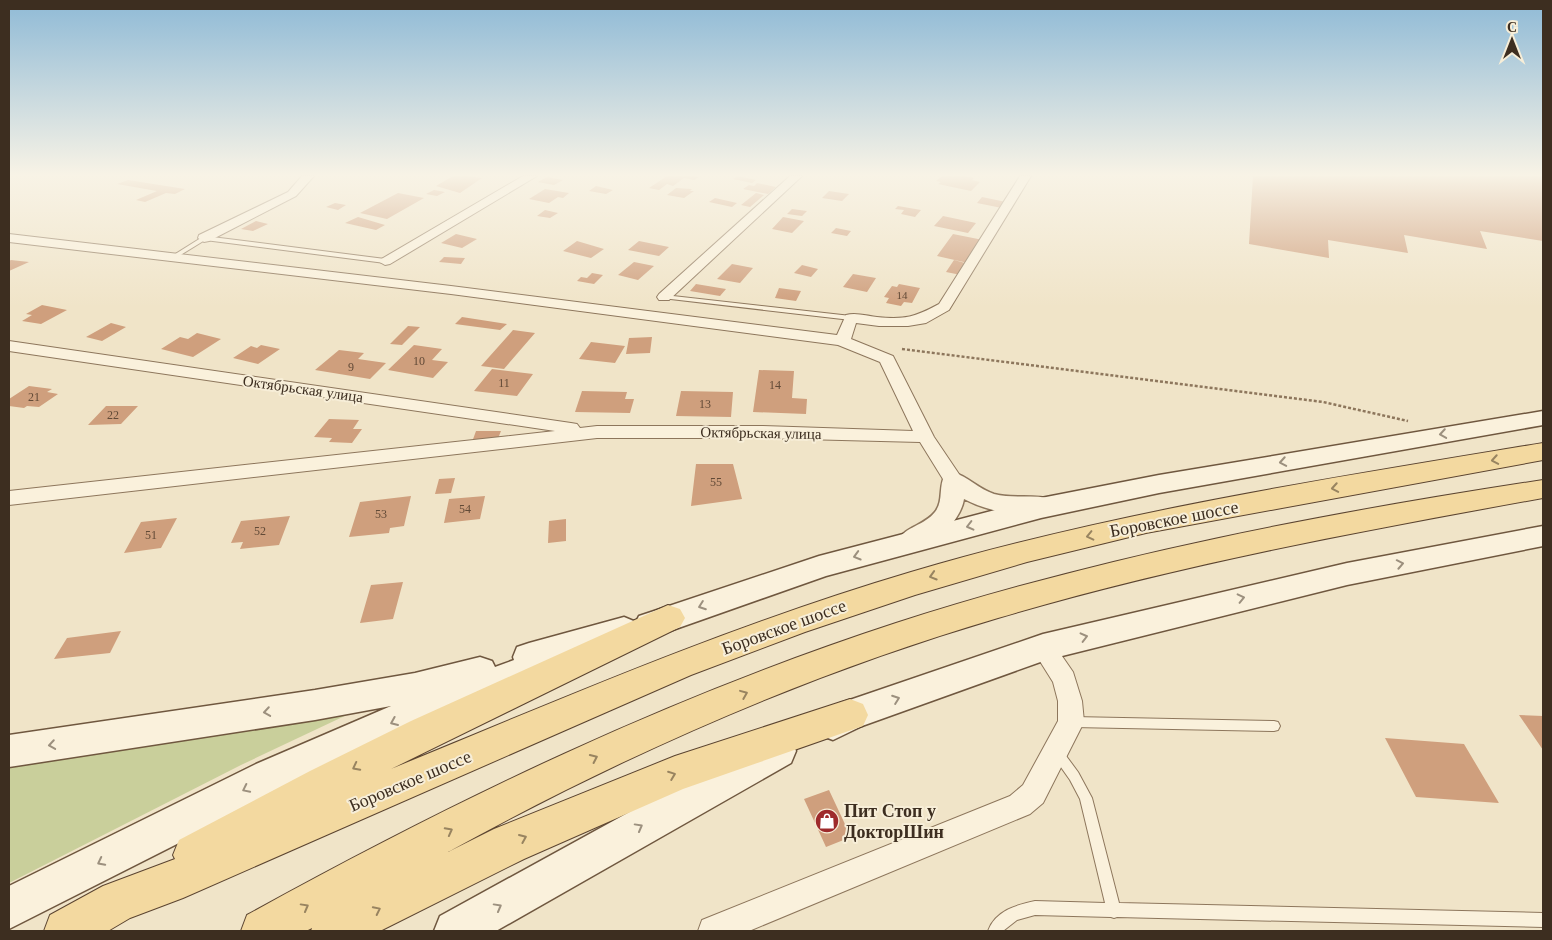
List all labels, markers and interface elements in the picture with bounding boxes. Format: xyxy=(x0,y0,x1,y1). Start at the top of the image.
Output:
north arrow xyxy=(1487,15,1537,65)
text: С xyxy=(1507,20,1517,35)
house number: 14 xyxy=(897,289,908,301)
house number: 10 xyxy=(413,354,425,368)
house number: 9 xyxy=(348,360,354,374)
street label: Октябрьская улица xyxy=(242,373,364,405)
house number: 11 xyxy=(498,376,510,390)
house number: 14 xyxy=(769,378,781,392)
house number: 21 xyxy=(28,390,40,404)
house number: 13 xyxy=(699,397,711,411)
house number: 22 xyxy=(107,408,119,422)
street label: Октябрьская улица xyxy=(700,424,822,442)
one-way arrow xyxy=(1439,429,1448,439)
one-way arrow xyxy=(1491,455,1500,465)
one-way arrow xyxy=(1279,456,1288,466)
house number: 55 xyxy=(710,475,722,489)
one-way arrow xyxy=(1331,483,1340,493)
street label: Боровское шоссе xyxy=(1108,497,1240,541)
house number: 54 xyxy=(459,502,471,516)
house number: 53 xyxy=(375,507,387,521)
one-way arrow xyxy=(966,520,974,530)
house number: 52 xyxy=(254,524,266,538)
house number: 51 xyxy=(145,528,157,542)
one-way arrow xyxy=(1085,530,1094,541)
one-way arrow xyxy=(853,550,862,560)
one-way arrow xyxy=(1396,559,1405,570)
one-way arrow xyxy=(929,571,937,581)
one-way arrow xyxy=(1237,593,1246,604)
street label: Боровское шоссе xyxy=(719,595,849,659)
one-way arrow xyxy=(699,600,707,610)
one-way arrow xyxy=(1079,632,1088,643)
one-way arrow xyxy=(739,690,747,700)
one-way arrow xyxy=(892,695,900,705)
one-way arrow xyxy=(263,707,272,717)
one-way arrow xyxy=(390,716,398,726)
one-way arrow xyxy=(48,739,56,750)
street label: Боровское шоссе xyxy=(346,746,474,816)
one-way arrow xyxy=(589,754,598,764)
one-way arrow xyxy=(352,761,361,771)
one-way arrow xyxy=(667,771,676,781)
one-way arrow xyxy=(242,783,251,793)
place label: Пит Стоп у ДокторШин xyxy=(844,801,944,842)
shop icon: Пит Стоп у ДокторШин xyxy=(814,808,840,834)
one-way arrow xyxy=(634,824,643,834)
one-way arrow xyxy=(444,827,453,837)
one-way arrow xyxy=(518,833,526,843)
one-way arrow xyxy=(97,856,106,866)
one-way arrow xyxy=(300,903,309,913)
one-way arrow xyxy=(492,904,501,914)
one-way arrow xyxy=(372,905,381,916)

